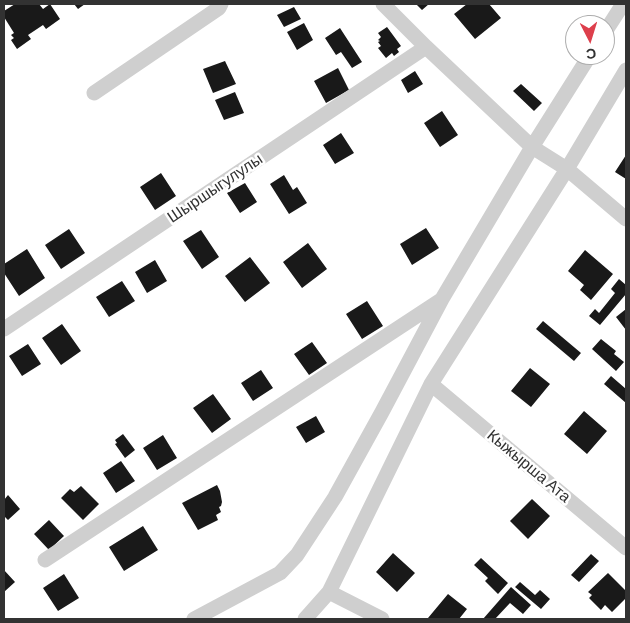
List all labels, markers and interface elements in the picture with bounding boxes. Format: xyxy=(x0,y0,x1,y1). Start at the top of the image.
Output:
north arrow xyxy=(565,15,615,65)
text: С xyxy=(585,46,597,63)
street label: Шыршыгулулы xyxy=(164,149,266,227)
street label: Кыжырша Ата xyxy=(483,425,575,507)

